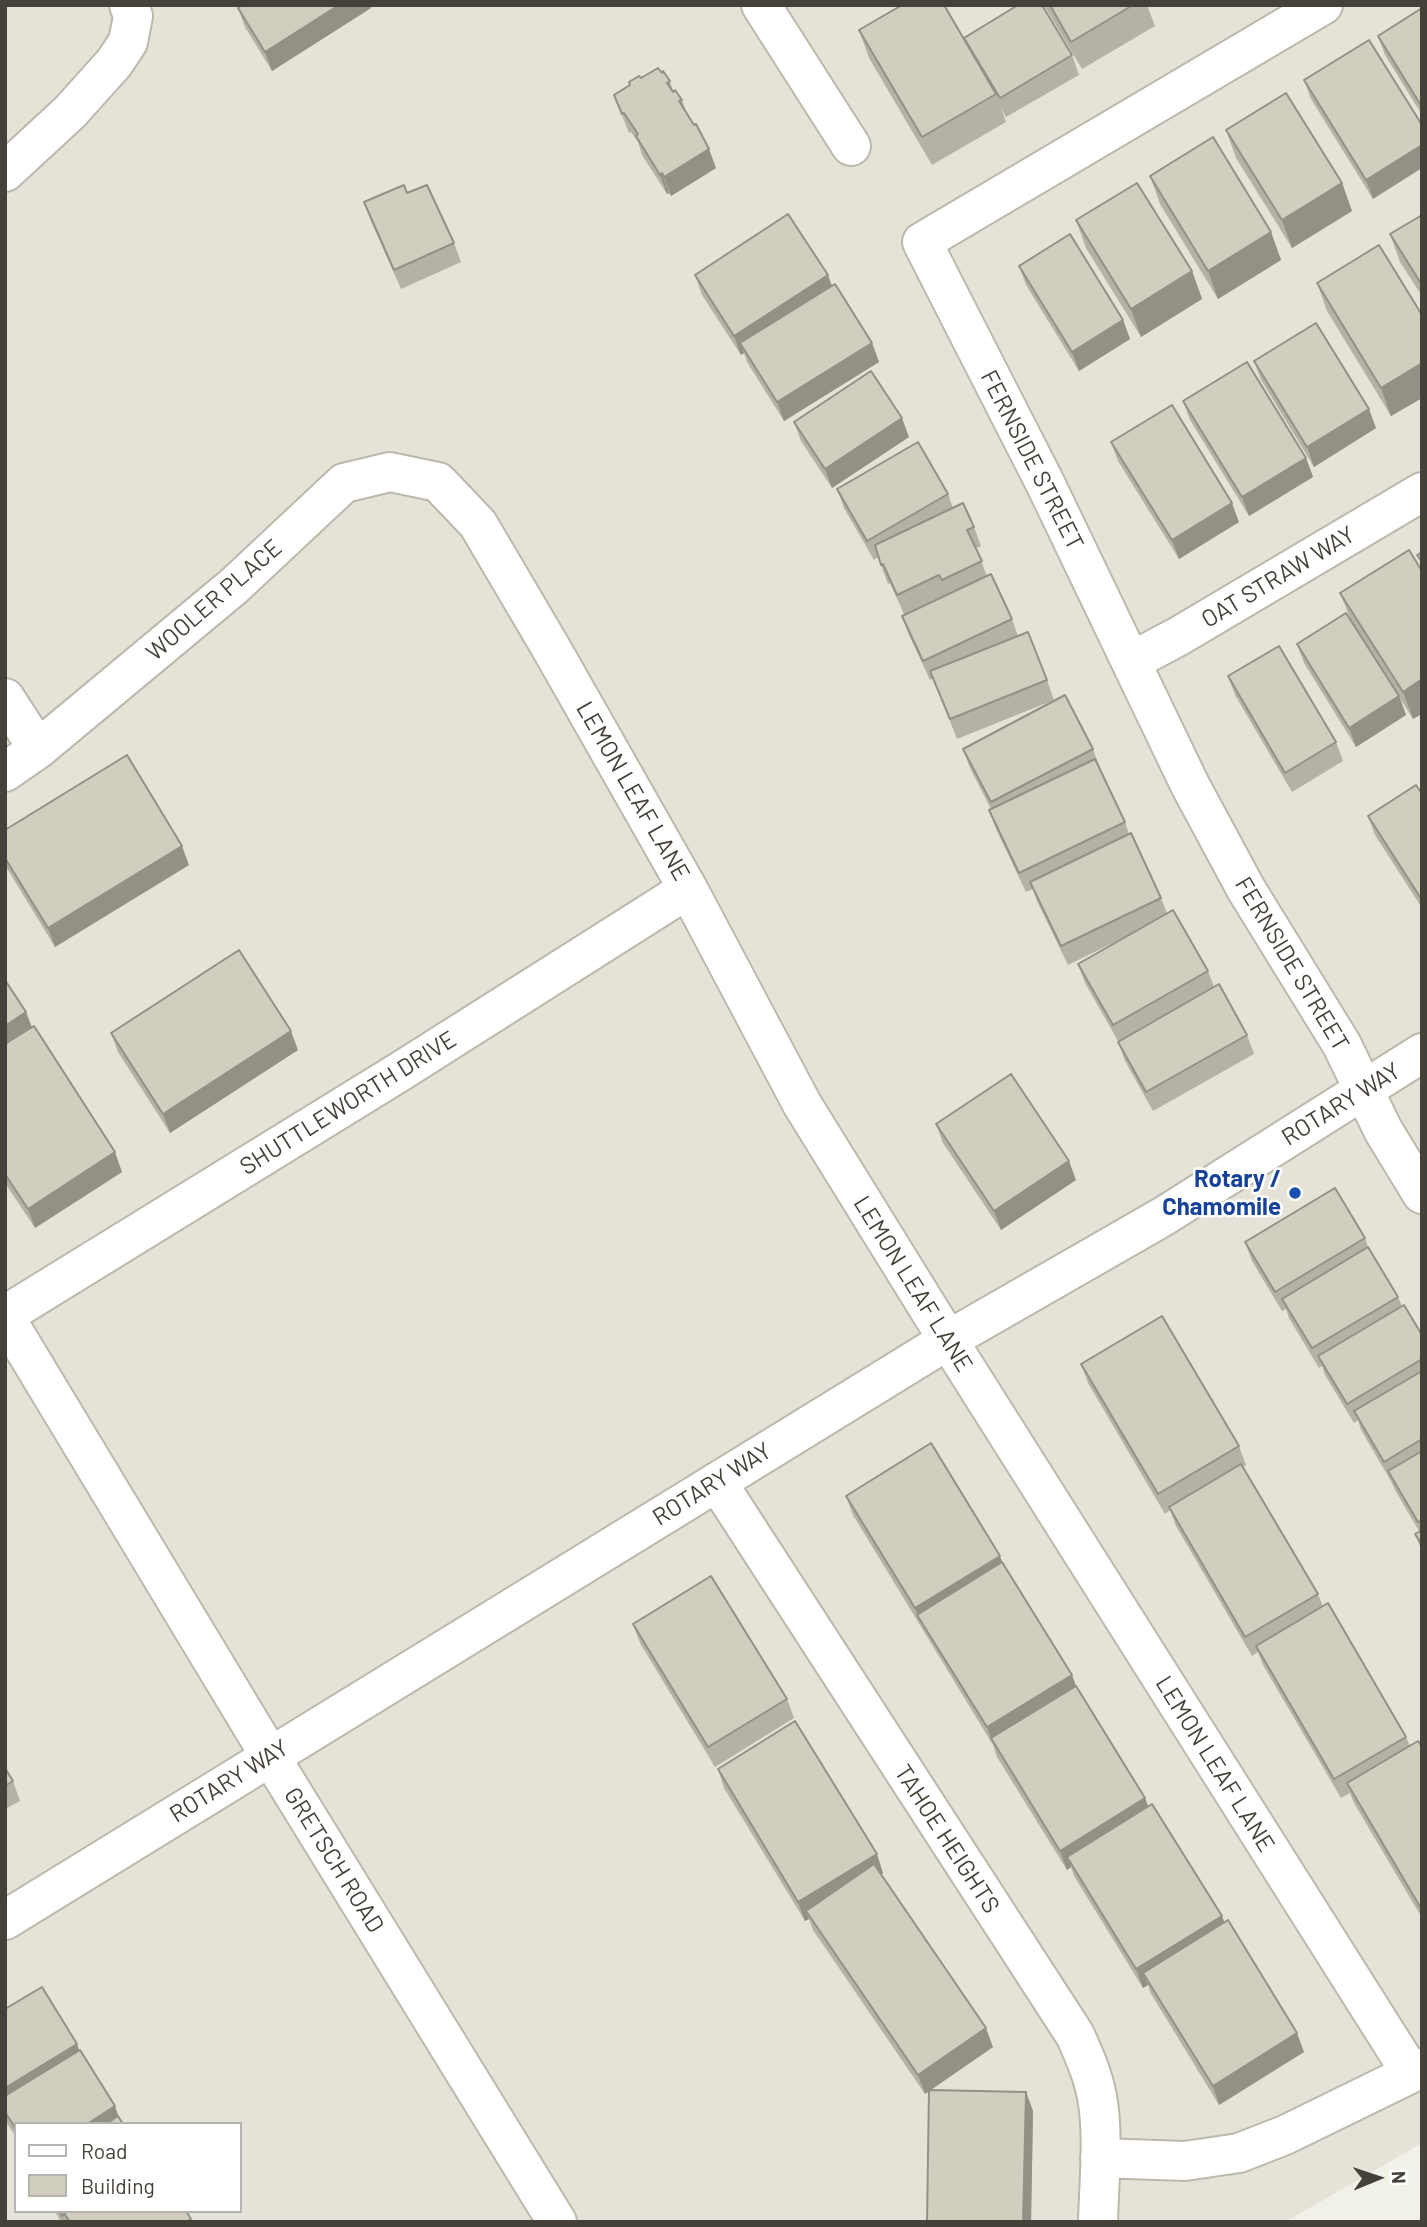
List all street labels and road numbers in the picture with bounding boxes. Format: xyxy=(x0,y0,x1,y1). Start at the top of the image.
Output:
street label: FERNSIDE STREET xyxy=(974,365,1090,555)
street label: OAT STRAW WAY xyxy=(1196,520,1360,634)
street label: WOOLER PLACE xyxy=(140,533,288,667)
street label: LEMON LEAF LANE xyxy=(570,696,696,886)
street label: FERNSIDE STREET xyxy=(1229,872,1355,1056)
street label: SHUTTLEWORTH DRIVE xyxy=(235,1025,461,1181)
street label: ROTARY WAY xyxy=(1276,1056,1406,1152)
street label: LEMON LEAF LANE xyxy=(847,1191,979,1377)
street label: ROTARY WAY xyxy=(647,1436,777,1532)
street label: LEMON LEAF LANE xyxy=(1149,1671,1281,1857)
street label: ROTARY WAY xyxy=(164,1733,294,1829)
street label: TAHOE HEIGHTS xyxy=(888,1759,1006,1919)
street label: GRETSCH ROAD xyxy=(278,1782,390,1938)

